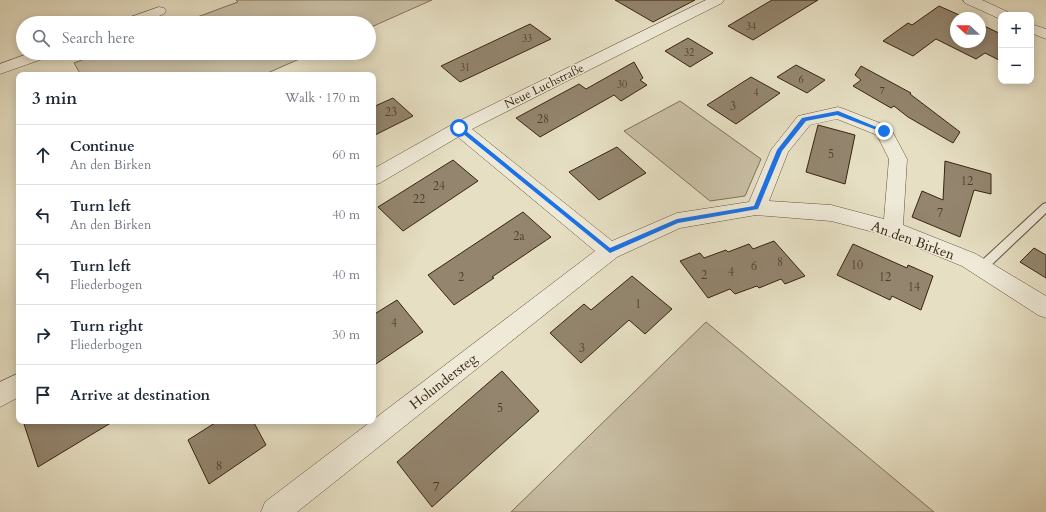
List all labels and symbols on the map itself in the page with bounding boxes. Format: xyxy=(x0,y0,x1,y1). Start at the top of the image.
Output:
north arrow xyxy=(950,12,986,48)
house number: 34 xyxy=(746,20,756,34)
house number: 33 xyxy=(522,32,532,46)
house number: 32 xyxy=(684,46,694,60)
street label: Neue Luchstraße xyxy=(501,60,587,112)
house number: 31 xyxy=(460,61,470,75)
house number: 6 xyxy=(798,73,804,87)
house number: 30 xyxy=(617,78,627,92)
house number: 7 xyxy=(879,84,885,98)
house number: 4 xyxy=(753,86,759,100)
house number: 3 xyxy=(730,98,736,114)
house number: 23 xyxy=(385,104,397,120)
house number: 28 xyxy=(537,111,549,127)
route start xyxy=(450,119,468,137)
route end xyxy=(875,122,893,140)
house number: 5 xyxy=(828,146,834,162)
house number: 12 xyxy=(961,173,973,189)
house number: 24 xyxy=(433,178,445,194)
house number: 22 xyxy=(413,191,425,207)
house number: 7 xyxy=(937,205,943,221)
street label: An den Birken xyxy=(868,217,957,264)
house number: 2a xyxy=(513,228,525,244)
house number: 8 xyxy=(777,254,783,270)
house number: 10 xyxy=(851,257,863,273)
house number: 6 xyxy=(751,258,757,274)
house number: 4 xyxy=(728,264,734,280)
house number: 2 xyxy=(701,267,707,283)
house number: 2 xyxy=(458,269,464,285)
house number: 12 xyxy=(879,269,891,285)
house number: 14 xyxy=(908,279,920,295)
house number: 1 xyxy=(635,296,641,312)
house number: 4 xyxy=(391,315,397,331)
house number: 3 xyxy=(579,340,585,356)
street label: Holundersteg xyxy=(406,349,481,414)
house number: 5 xyxy=(497,400,503,416)
house number: 8 xyxy=(215,456,223,475)
house number: 7 xyxy=(432,477,440,496)

